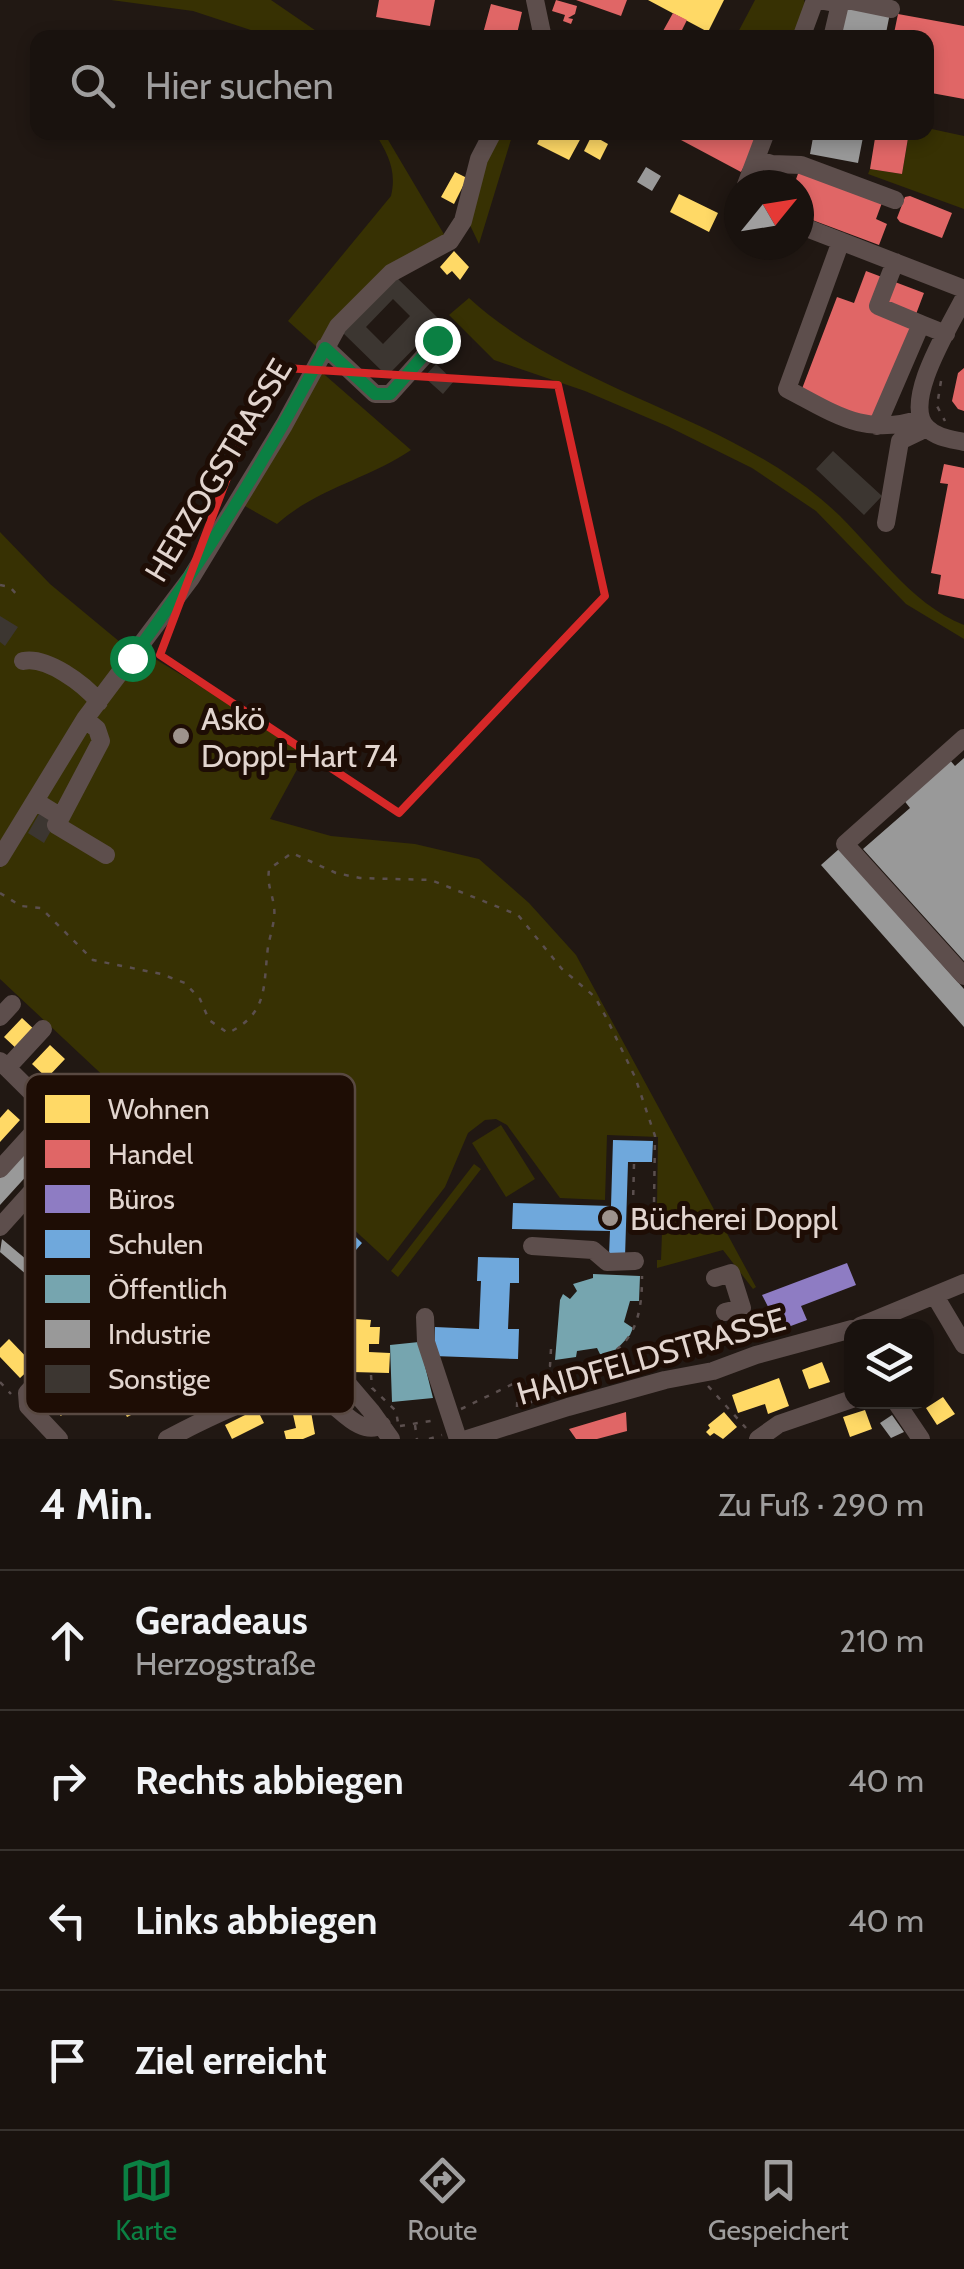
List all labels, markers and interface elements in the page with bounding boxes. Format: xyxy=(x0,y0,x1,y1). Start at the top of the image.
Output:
search box xyxy=(30,30,934,140)
icon: search xyxy=(65,58,120,113)
text: Hier suchen xyxy=(145,62,334,109)
north arrow xyxy=(724,170,814,260)
route end xyxy=(415,318,461,364)
street label: HERZOGSTRASSE xyxy=(136,352,300,588)
route start xyxy=(110,636,156,682)
place label: Askö Doppl-Hart 74 xyxy=(201,699,398,775)
marker: Askö Doppl-Hart 74 xyxy=(170,725,192,747)
legend xyxy=(25,1074,355,1414)
text: Wohnen xyxy=(108,1092,210,1126)
text: Handel xyxy=(108,1137,193,1171)
text: Büros xyxy=(108,1182,175,1216)
place label: Bücherei Doppl xyxy=(630,1199,838,1238)
marker: Bücherei Doppl xyxy=(599,1207,621,1229)
text: Schulen xyxy=(108,1227,203,1261)
text: Öffentlich xyxy=(108,1272,227,1306)
street label: HAIDFELDSTRASSE xyxy=(512,1299,790,1413)
text: Industrie xyxy=(108,1317,211,1351)
map controls xyxy=(844,1319,934,1409)
button: layers xyxy=(844,1319,934,1409)
text: Sonstige xyxy=(108,1362,211,1396)
text: 4 Min. xyxy=(40,1478,153,1530)
text: Zu Fuß · 290 m xyxy=(718,1485,924,1524)
text: Geradeaus xyxy=(135,1597,308,1644)
icon: ahead xyxy=(40,1613,95,1668)
text: 210 m xyxy=(839,1621,924,1660)
text: Herzogstraße xyxy=(135,1644,316,1683)
icon: right xyxy=(40,1753,95,1808)
text: Rechts abbiegen xyxy=(135,1757,404,1804)
text: 40 m xyxy=(848,1761,924,1800)
icon: left xyxy=(40,1893,95,1948)
text: Links abbiegen xyxy=(135,1897,378,1944)
text: 40 m xyxy=(848,1901,924,1940)
icon: arrive xyxy=(40,2033,95,2088)
text: Ziel erreicht xyxy=(135,2037,327,2084)
tab: Karte xyxy=(115,2153,177,2247)
tab: Route xyxy=(407,2153,477,2247)
tab: Gespeichert xyxy=(708,2153,849,2247)

